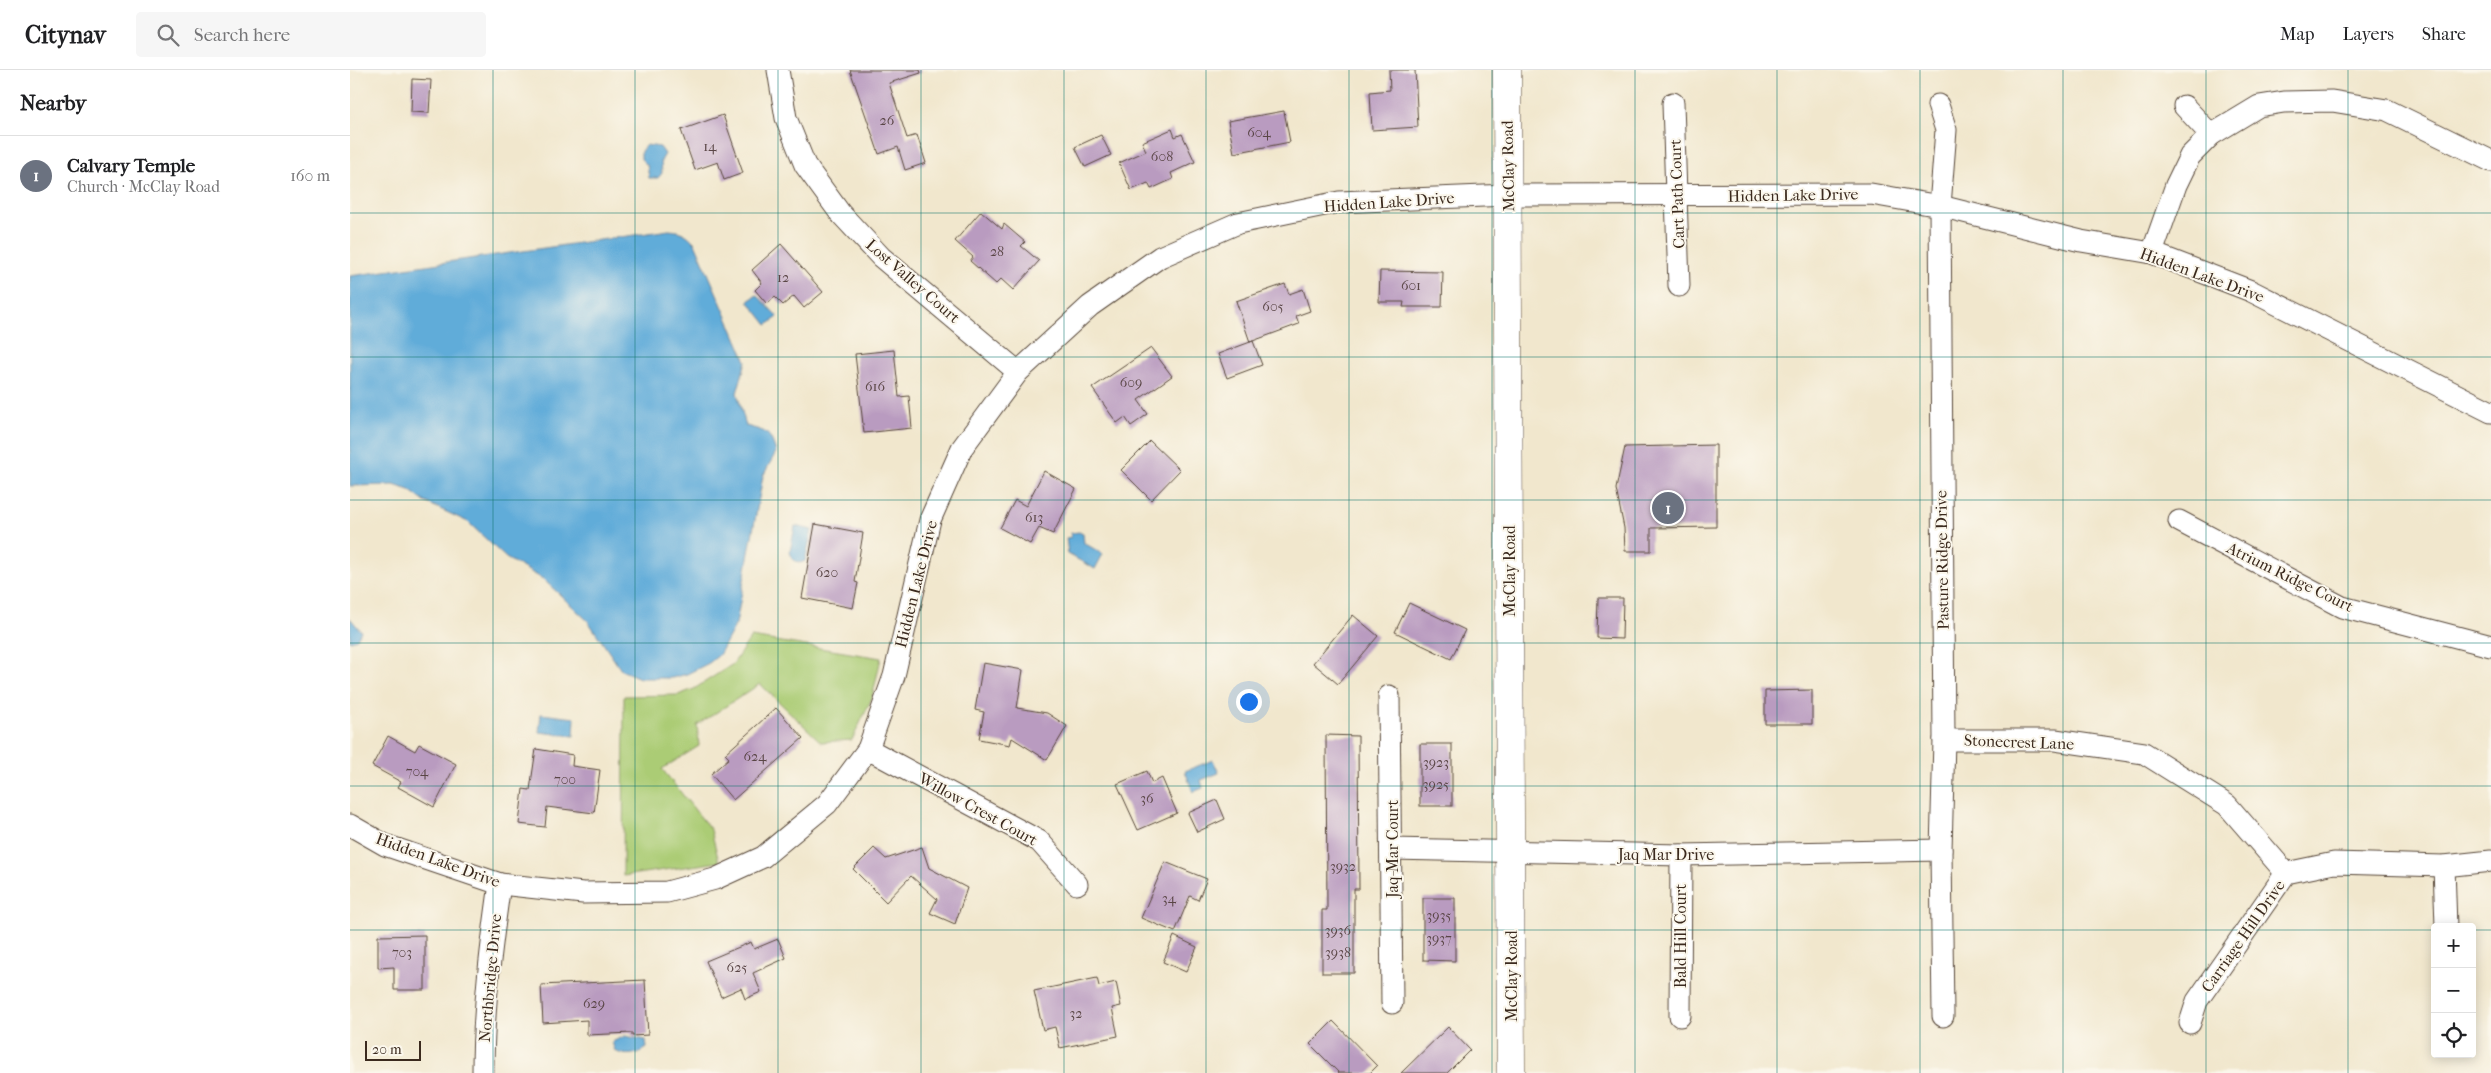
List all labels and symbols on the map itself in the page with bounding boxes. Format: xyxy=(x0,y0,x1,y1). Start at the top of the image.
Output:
house number: 26 xyxy=(880,112,895,129)
street label: McClay Road xyxy=(1498,120,1518,212)
house number: 604 xyxy=(1247,124,1271,141)
house number: 14 xyxy=(703,138,717,155)
street label: Cart Path Court xyxy=(1666,139,1688,249)
house number: 608 xyxy=(1151,148,1173,165)
street label: Hidden Lake Drive xyxy=(1727,184,1859,206)
street label: Hidden Lake Drive xyxy=(1323,188,1455,216)
street label: Lost Valley Court xyxy=(862,235,964,327)
house number: 28 xyxy=(990,243,1004,260)
street label: Hidden Lake Drive xyxy=(2137,244,2267,306)
house number: 12 xyxy=(777,269,789,286)
house number: 601 xyxy=(1401,277,1421,294)
house number: 605 xyxy=(1262,298,1284,315)
house number: 609 xyxy=(1120,374,1142,391)
house number: 616 xyxy=(865,378,885,395)
pin: 1 xyxy=(1652,489,1684,527)
street label: Pasture Ridge Drive xyxy=(1931,490,1953,630)
house number: 613 xyxy=(1025,509,1043,526)
street label: Hidden Lake Drive xyxy=(891,518,941,650)
street label: McClay Road xyxy=(1500,525,1519,617)
street label: Atrium Ridge Court xyxy=(2223,538,2357,616)
house number: 620 xyxy=(816,564,838,581)
your location xyxy=(1236,689,1262,715)
street label: Stonecrest Lane xyxy=(1964,731,2074,753)
house number: 624 xyxy=(743,748,767,765)
house number: 3923 xyxy=(1423,754,1449,771)
house number: 704 xyxy=(406,763,429,780)
street label: Willow Crest Court xyxy=(914,768,1041,850)
house number: 700 xyxy=(554,771,576,788)
house number: 3925 xyxy=(1423,776,1449,793)
house number: 36 xyxy=(1140,790,1154,807)
street label: Jaq-Mar Court xyxy=(1383,800,1402,900)
street label: Hidden Lake Drive xyxy=(373,829,503,891)
street label: Jaq Mar Drive xyxy=(1616,845,1714,864)
house number: 3932 xyxy=(1330,858,1356,875)
street label: Carriage Hill Drive xyxy=(2197,876,2289,996)
street label: Bald Hill Court xyxy=(1671,884,1690,988)
house number: 34 xyxy=(1162,890,1177,907)
house number: 3935 xyxy=(1427,907,1451,924)
street label: Northbridge Drive xyxy=(475,913,505,1043)
house number: 3936 xyxy=(1325,922,1352,939)
house number: 3937 xyxy=(1426,930,1452,947)
street label: McClay Road xyxy=(1502,930,1521,1022)
house number: 703 xyxy=(392,944,412,961)
house number: 3938 xyxy=(1325,944,1351,961)
house number: 625 xyxy=(727,959,747,976)
house number: 629 xyxy=(583,995,605,1012)
house number: 32 xyxy=(1070,1005,1082,1022)
scale bar xyxy=(365,1038,421,1061)

